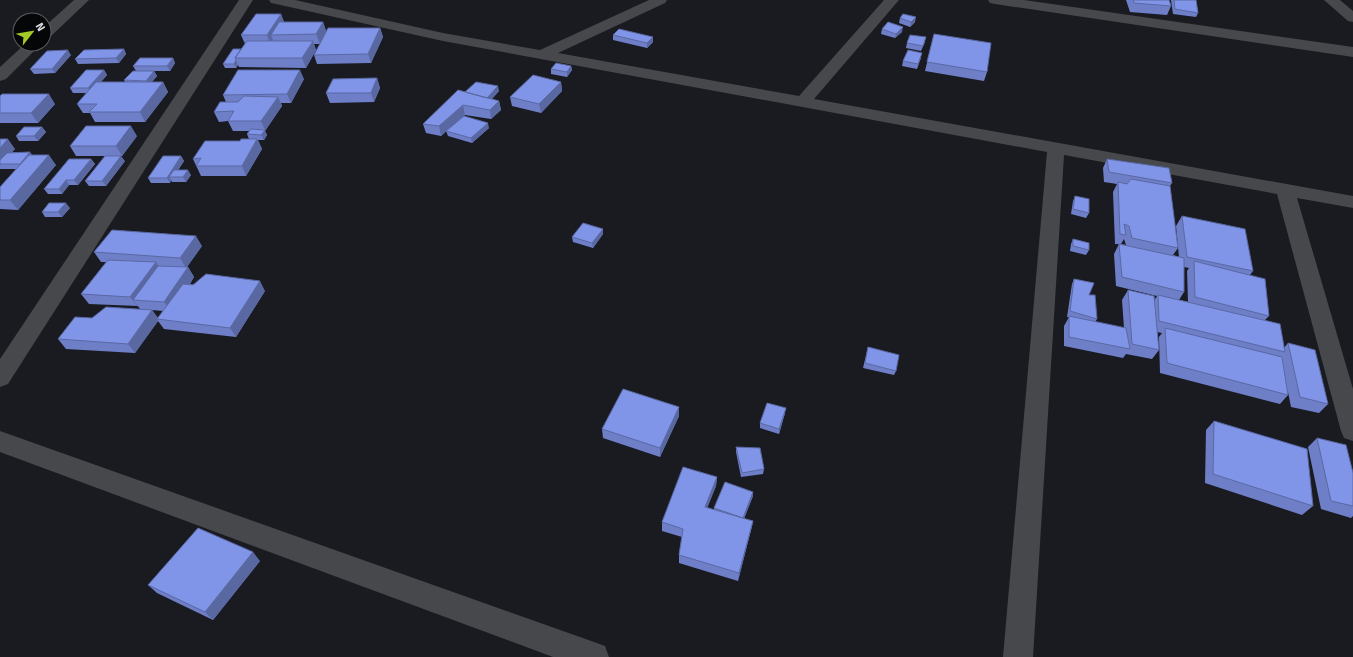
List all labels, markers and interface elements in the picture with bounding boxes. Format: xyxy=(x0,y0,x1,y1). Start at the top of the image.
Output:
north arrow xyxy=(12,12,52,52)
text: N xyxy=(33,21,48,34)

